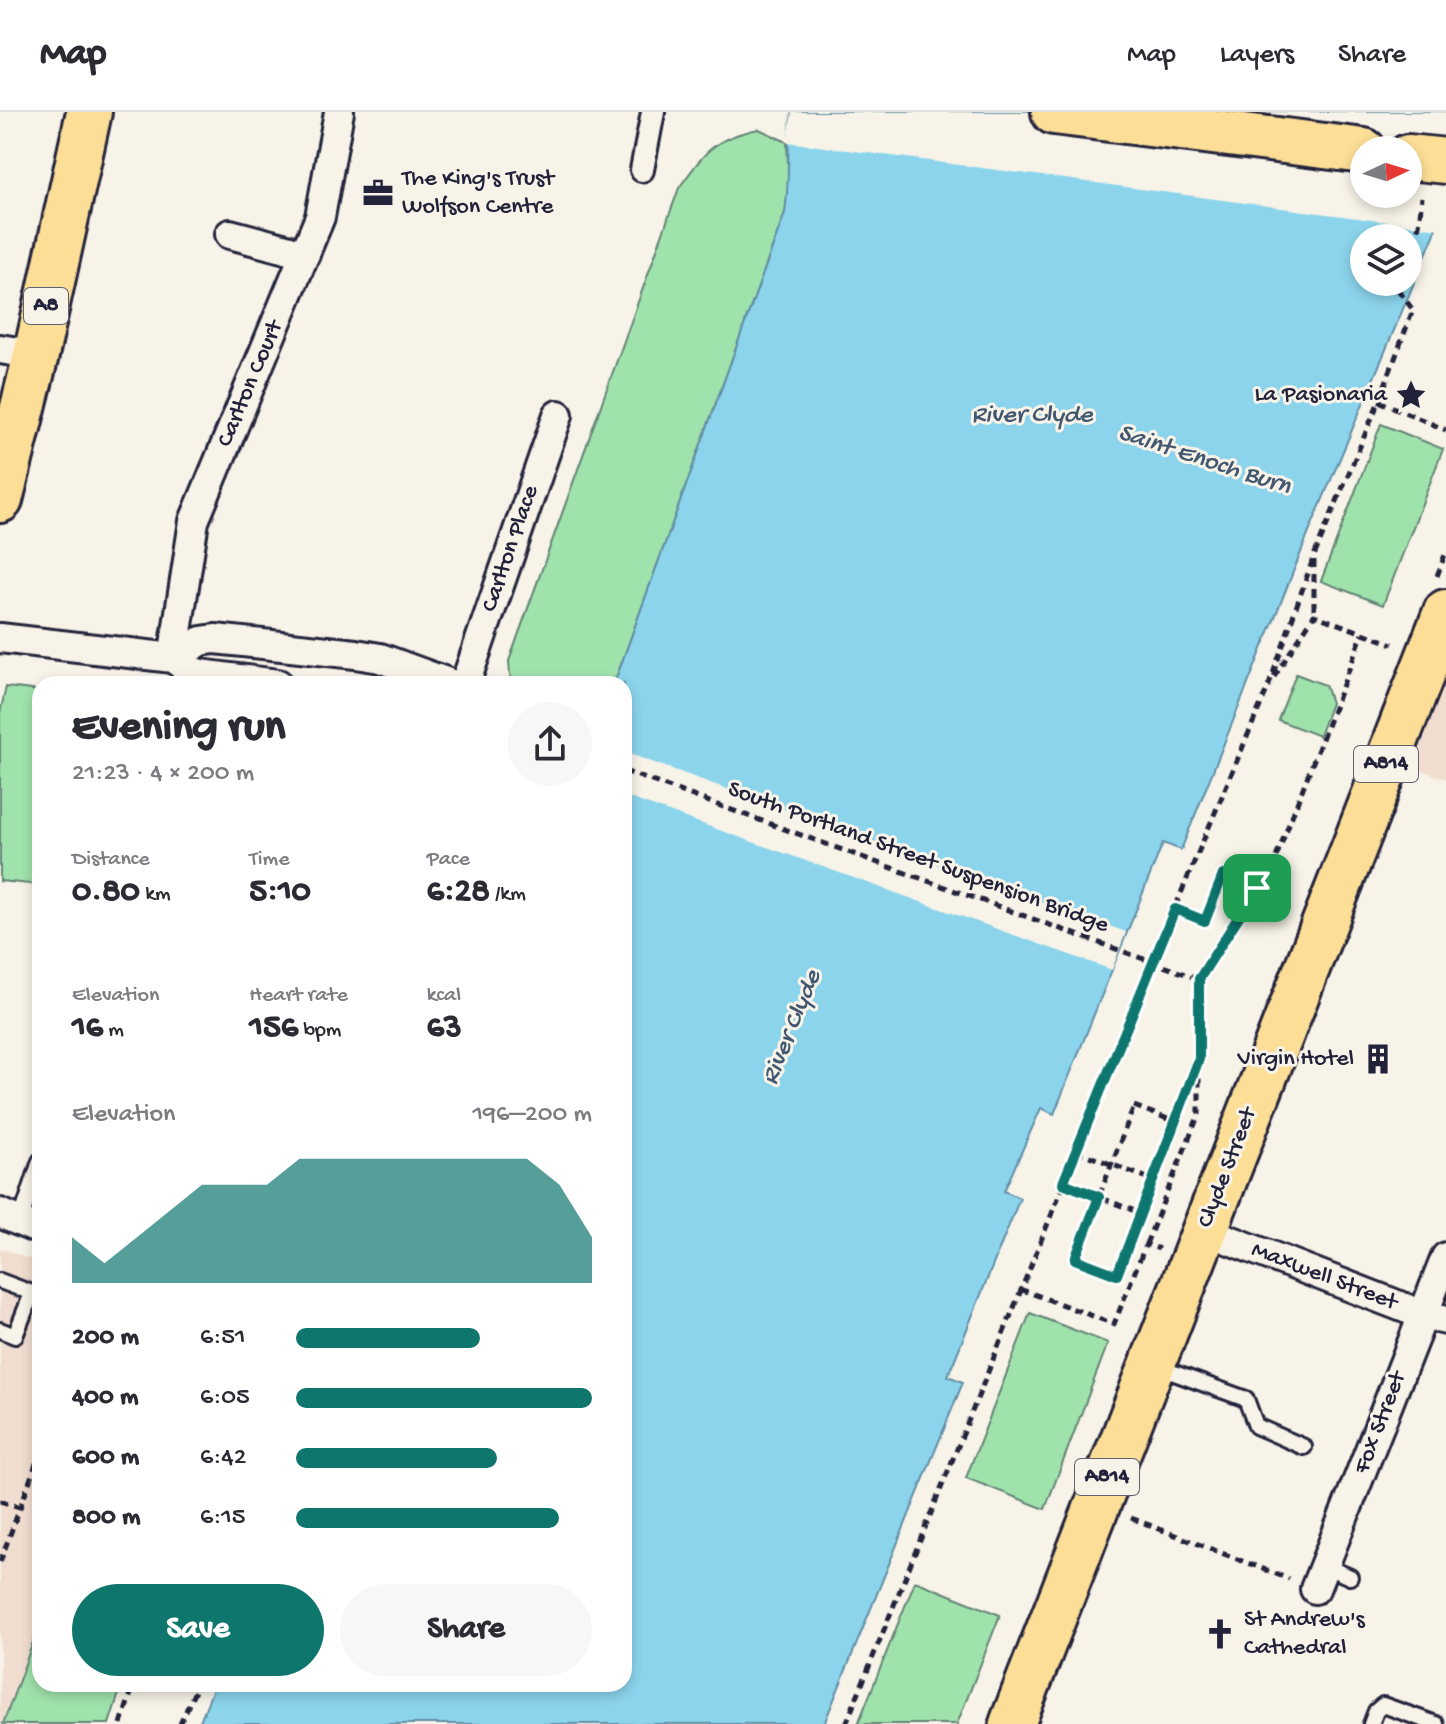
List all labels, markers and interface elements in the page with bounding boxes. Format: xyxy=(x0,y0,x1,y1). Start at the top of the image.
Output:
text: Map xyxy=(40,33,106,77)
text: Map xyxy=(1127,39,1176,72)
text: Layers xyxy=(1220,39,1294,72)
text: Share xyxy=(1338,39,1406,72)
north arrow xyxy=(1350,136,1422,208)
map controls xyxy=(1350,136,1422,296)
place label: The King's Trust Wolfson Centre xyxy=(400,165,556,222)
office icon: The King's Trust Wolfson Centre xyxy=(361,176,395,210)
button: layers xyxy=(1350,224,1422,296)
road number: A8 xyxy=(24,288,68,324)
street label: Carlton Court xyxy=(211,314,291,452)
place icon: La Pasionaria xyxy=(1394,378,1428,412)
place label: La Pasionaria xyxy=(1254,381,1388,410)
water label: River Clyde xyxy=(972,401,1094,432)
water label: Saint Enoch Burn xyxy=(1114,419,1295,504)
street label: Carlton Place xyxy=(476,481,546,616)
button: share xyxy=(508,702,592,786)
text: Evening run xyxy=(72,703,285,755)
road number: A814 xyxy=(1354,746,1418,782)
text: 21:23 · 4 × 200 m xyxy=(72,759,254,790)
street label: South Portland Street Suspension Bridge xyxy=(724,775,1113,941)
text: Distance xyxy=(72,847,150,873)
text: Time xyxy=(249,847,290,873)
text: Pace xyxy=(427,847,470,873)
pin xyxy=(1223,854,1291,922)
icon: arrive xyxy=(1235,866,1279,910)
text: 0.80 xyxy=(72,873,140,913)
text: 5:10 xyxy=(249,873,311,913)
text: 6:28 xyxy=(427,873,490,913)
text: km xyxy=(140,882,171,908)
text: /km xyxy=(490,882,526,908)
water label: River Clyde xyxy=(756,965,831,1090)
text: Elevation xyxy=(72,983,159,1009)
text: Heart rate xyxy=(249,983,348,1009)
text: kcal xyxy=(427,983,461,1009)
text: 16 xyxy=(72,1009,103,1049)
text: 156 xyxy=(249,1009,298,1049)
text: 63 xyxy=(427,1009,462,1049)
text: m xyxy=(103,1018,124,1044)
text: bpm xyxy=(298,1018,341,1044)
building icon: Virgin Hotel xyxy=(1361,1042,1395,1076)
place label: Virgin Hotel xyxy=(1236,1045,1354,1074)
text: Elevation xyxy=(72,1100,175,1131)
text: 196–200 m xyxy=(472,1100,592,1131)
street label: Clyde Street xyxy=(1192,1102,1265,1232)
street label: Maxwell Street xyxy=(1247,1236,1403,1319)
text: 200 m xyxy=(72,1323,139,1354)
text: 6:51 xyxy=(200,1323,246,1354)
street label: Fox Street xyxy=(1348,1366,1415,1479)
text: 400 m xyxy=(72,1383,138,1414)
text: 6:05 xyxy=(200,1383,250,1414)
text: 600 m xyxy=(72,1443,139,1474)
text: 6:42 xyxy=(200,1443,246,1474)
road number: A814 xyxy=(1075,1459,1139,1495)
text: 800 m xyxy=(72,1503,140,1534)
text: 6:15 xyxy=(200,1503,246,1534)
button: Save xyxy=(72,1584,324,1676)
button: Share xyxy=(340,1584,592,1676)
place label: St Andrew's Cathedral xyxy=(1244,1606,1366,1663)
church icon: St Andrew's Cathedral xyxy=(1203,1617,1237,1651)

